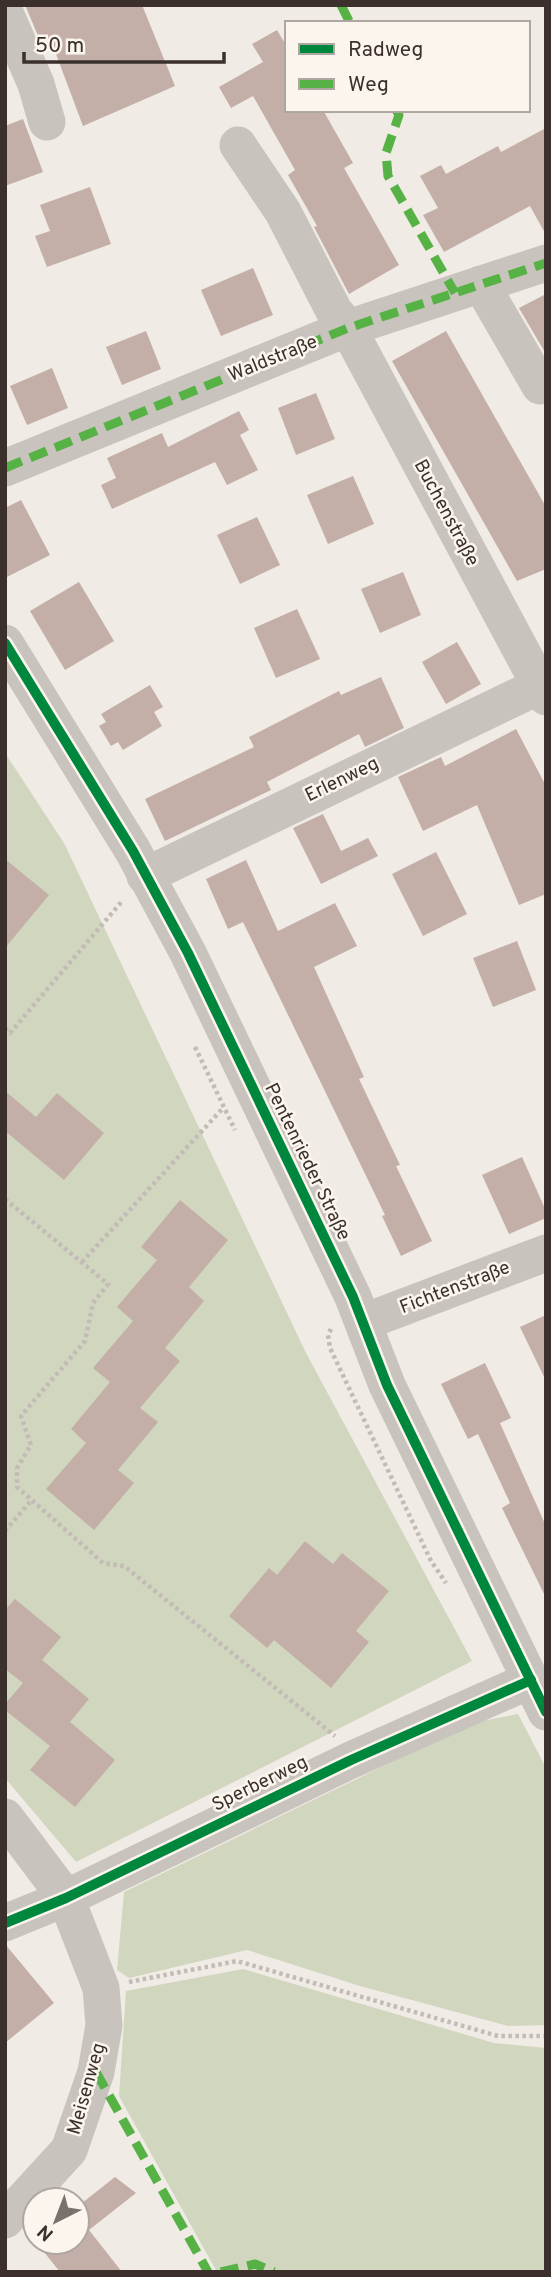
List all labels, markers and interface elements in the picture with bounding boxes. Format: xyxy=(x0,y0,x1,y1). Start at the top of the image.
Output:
scale bar xyxy=(24,21,224,65)
legend xyxy=(285,21,530,112)
text: 50 m xyxy=(35,33,84,60)
text: Radweg xyxy=(348,37,423,64)
text: Weg xyxy=(348,72,389,99)
street label: Waldstraße xyxy=(225,330,321,388)
street label: Buchenstraße xyxy=(408,455,484,571)
street label: Erlenweg xyxy=(301,752,383,808)
street label: Pentenrieder Straße xyxy=(258,1079,356,1245)
street label: Fichtenstraße xyxy=(396,1256,514,1320)
street label: Sperberweg xyxy=(208,1751,312,1817)
street label: Meisenweg xyxy=(62,2040,112,2138)
north arrow xyxy=(21,2186,91,2256)
text: N xyxy=(33,2219,59,2246)

